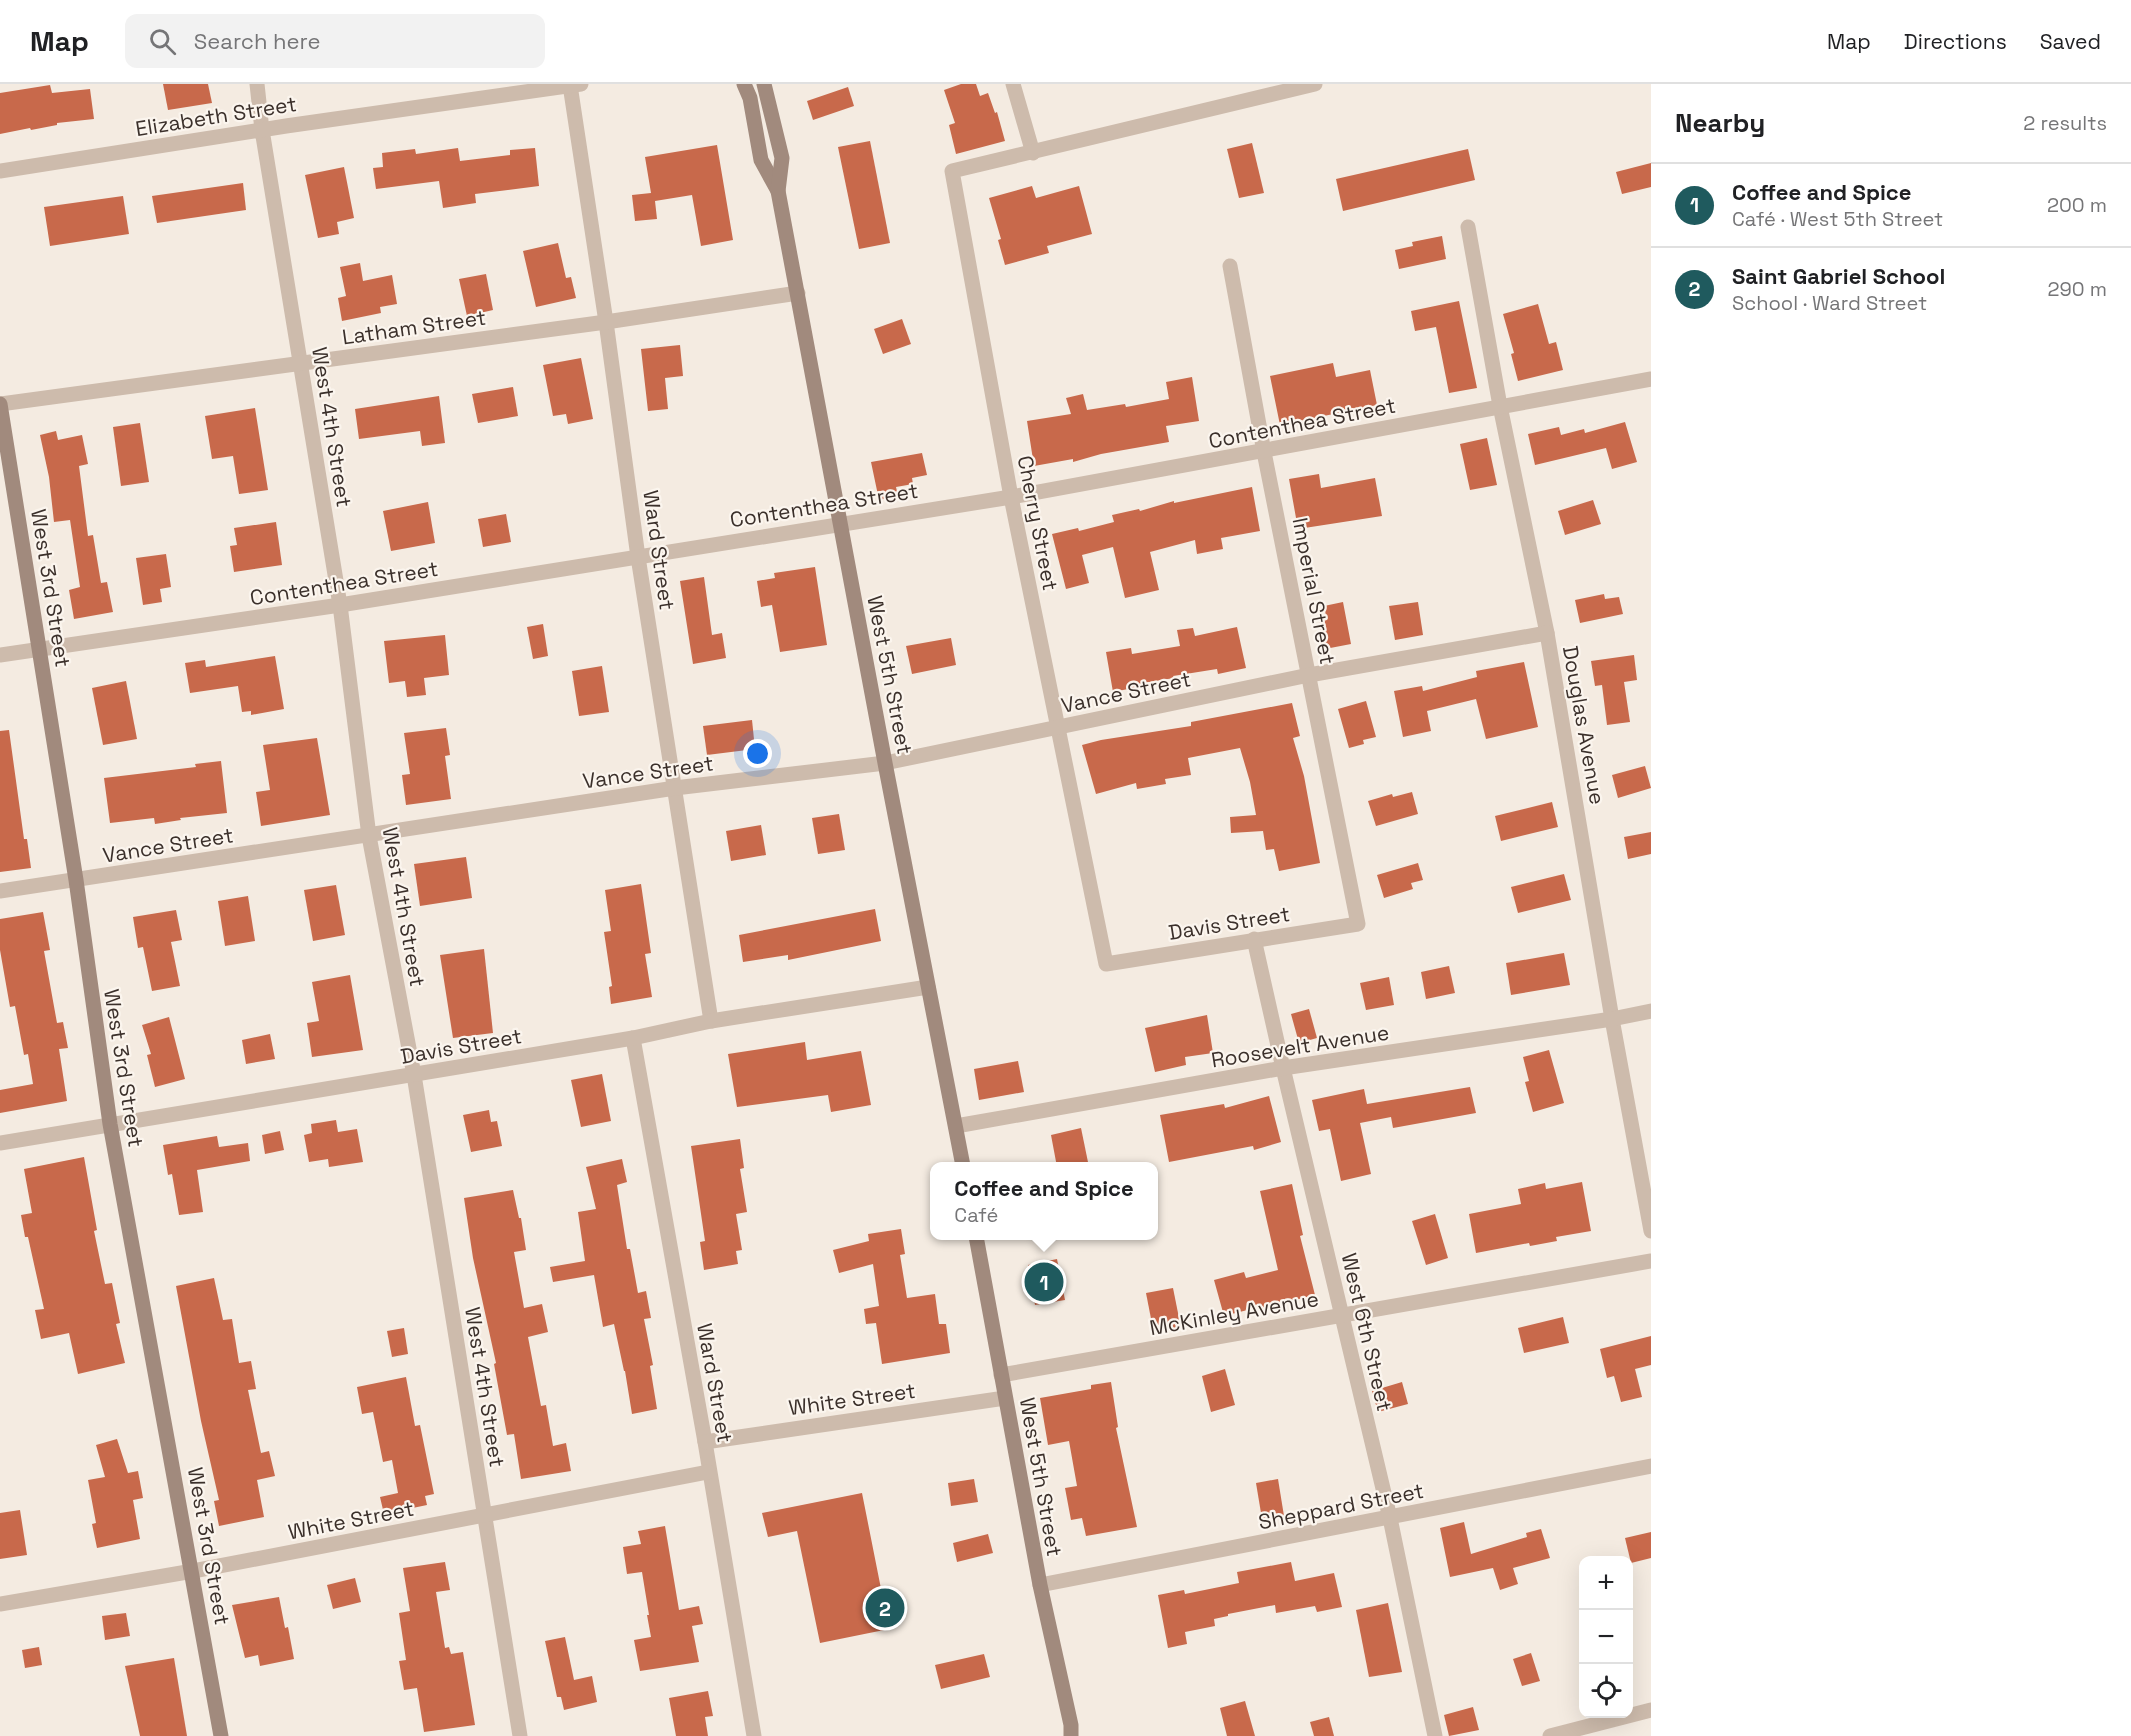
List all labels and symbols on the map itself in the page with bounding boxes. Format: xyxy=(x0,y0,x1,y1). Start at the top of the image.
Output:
street label: Elizabeth Street xyxy=(134,90,298,142)
street label: Latham Street xyxy=(340,304,488,350)
street label: West 4th Street xyxy=(306,345,358,509)
street label: Contenthea Street xyxy=(1206,392,1398,454)
street label: Cherry Street xyxy=(1012,453,1064,593)
street label: Contenthea Street xyxy=(728,477,920,533)
street label: Ward Street xyxy=(637,488,681,612)
street label: West 3rd Street xyxy=(25,507,77,669)
street label: Imperial Street xyxy=(1287,515,1341,667)
street label: Contenthea Street xyxy=(248,555,440,611)
street label: West 5th Street xyxy=(861,593,919,757)
street label: Douglas Avenue xyxy=(1557,644,1611,806)
street label: Vance Street xyxy=(1059,665,1193,719)
your location xyxy=(743,739,772,768)
street label: Vance Street xyxy=(581,749,715,795)
street label: Vance Street xyxy=(101,821,235,869)
street label: West 4th Street xyxy=(377,825,431,989)
street label: Davis Street xyxy=(1166,900,1292,946)
street label: West 3rd Street xyxy=(98,987,150,1149)
street label: Roosevelt Avenue xyxy=(1209,1019,1391,1073)
street label: Davis Street xyxy=(398,1022,524,1070)
street label: West 6th Street xyxy=(1336,1250,1398,1414)
pin: 1 xyxy=(1024,1260,1064,1304)
street label: McKinley Avenue xyxy=(1147,1285,1321,1341)
street label: West 4th Street xyxy=(459,1305,511,1469)
street label: Ward Street xyxy=(691,1321,739,1445)
street label: White Street xyxy=(787,1377,917,1421)
street label: West 5th Street xyxy=(1014,1395,1068,1559)
street label: West 3rd Street xyxy=(182,1465,236,1627)
street label: Sheppard Street xyxy=(1256,1477,1426,1535)
street label: White Street xyxy=(286,1495,416,1545)
pin: 2 xyxy=(866,1586,904,1630)

